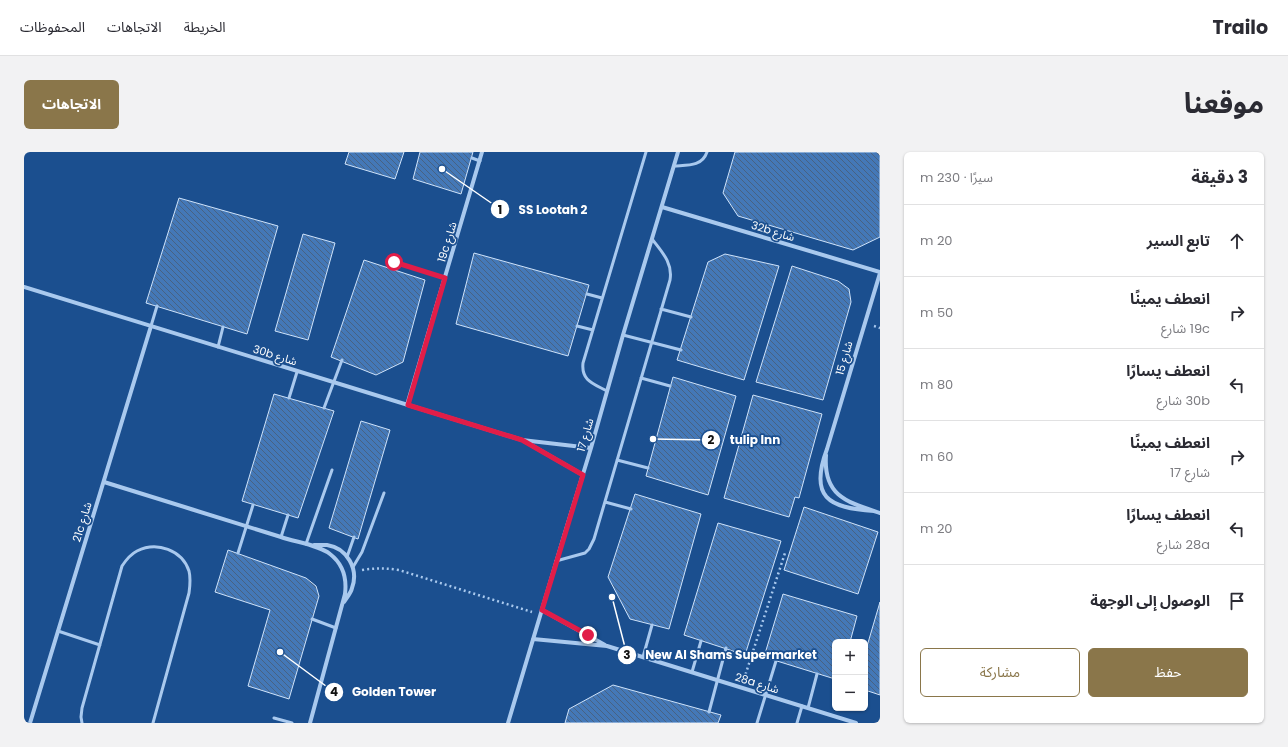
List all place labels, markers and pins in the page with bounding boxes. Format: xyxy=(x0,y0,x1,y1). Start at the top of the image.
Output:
callout: SS Lootah 2 xyxy=(490,197,595,221)
callout: tulip Inn xyxy=(701,428,788,452)
callout: New Al Shams Supermarket xyxy=(617,643,825,667)
callout: Golden Tower xyxy=(324,680,444,704)

